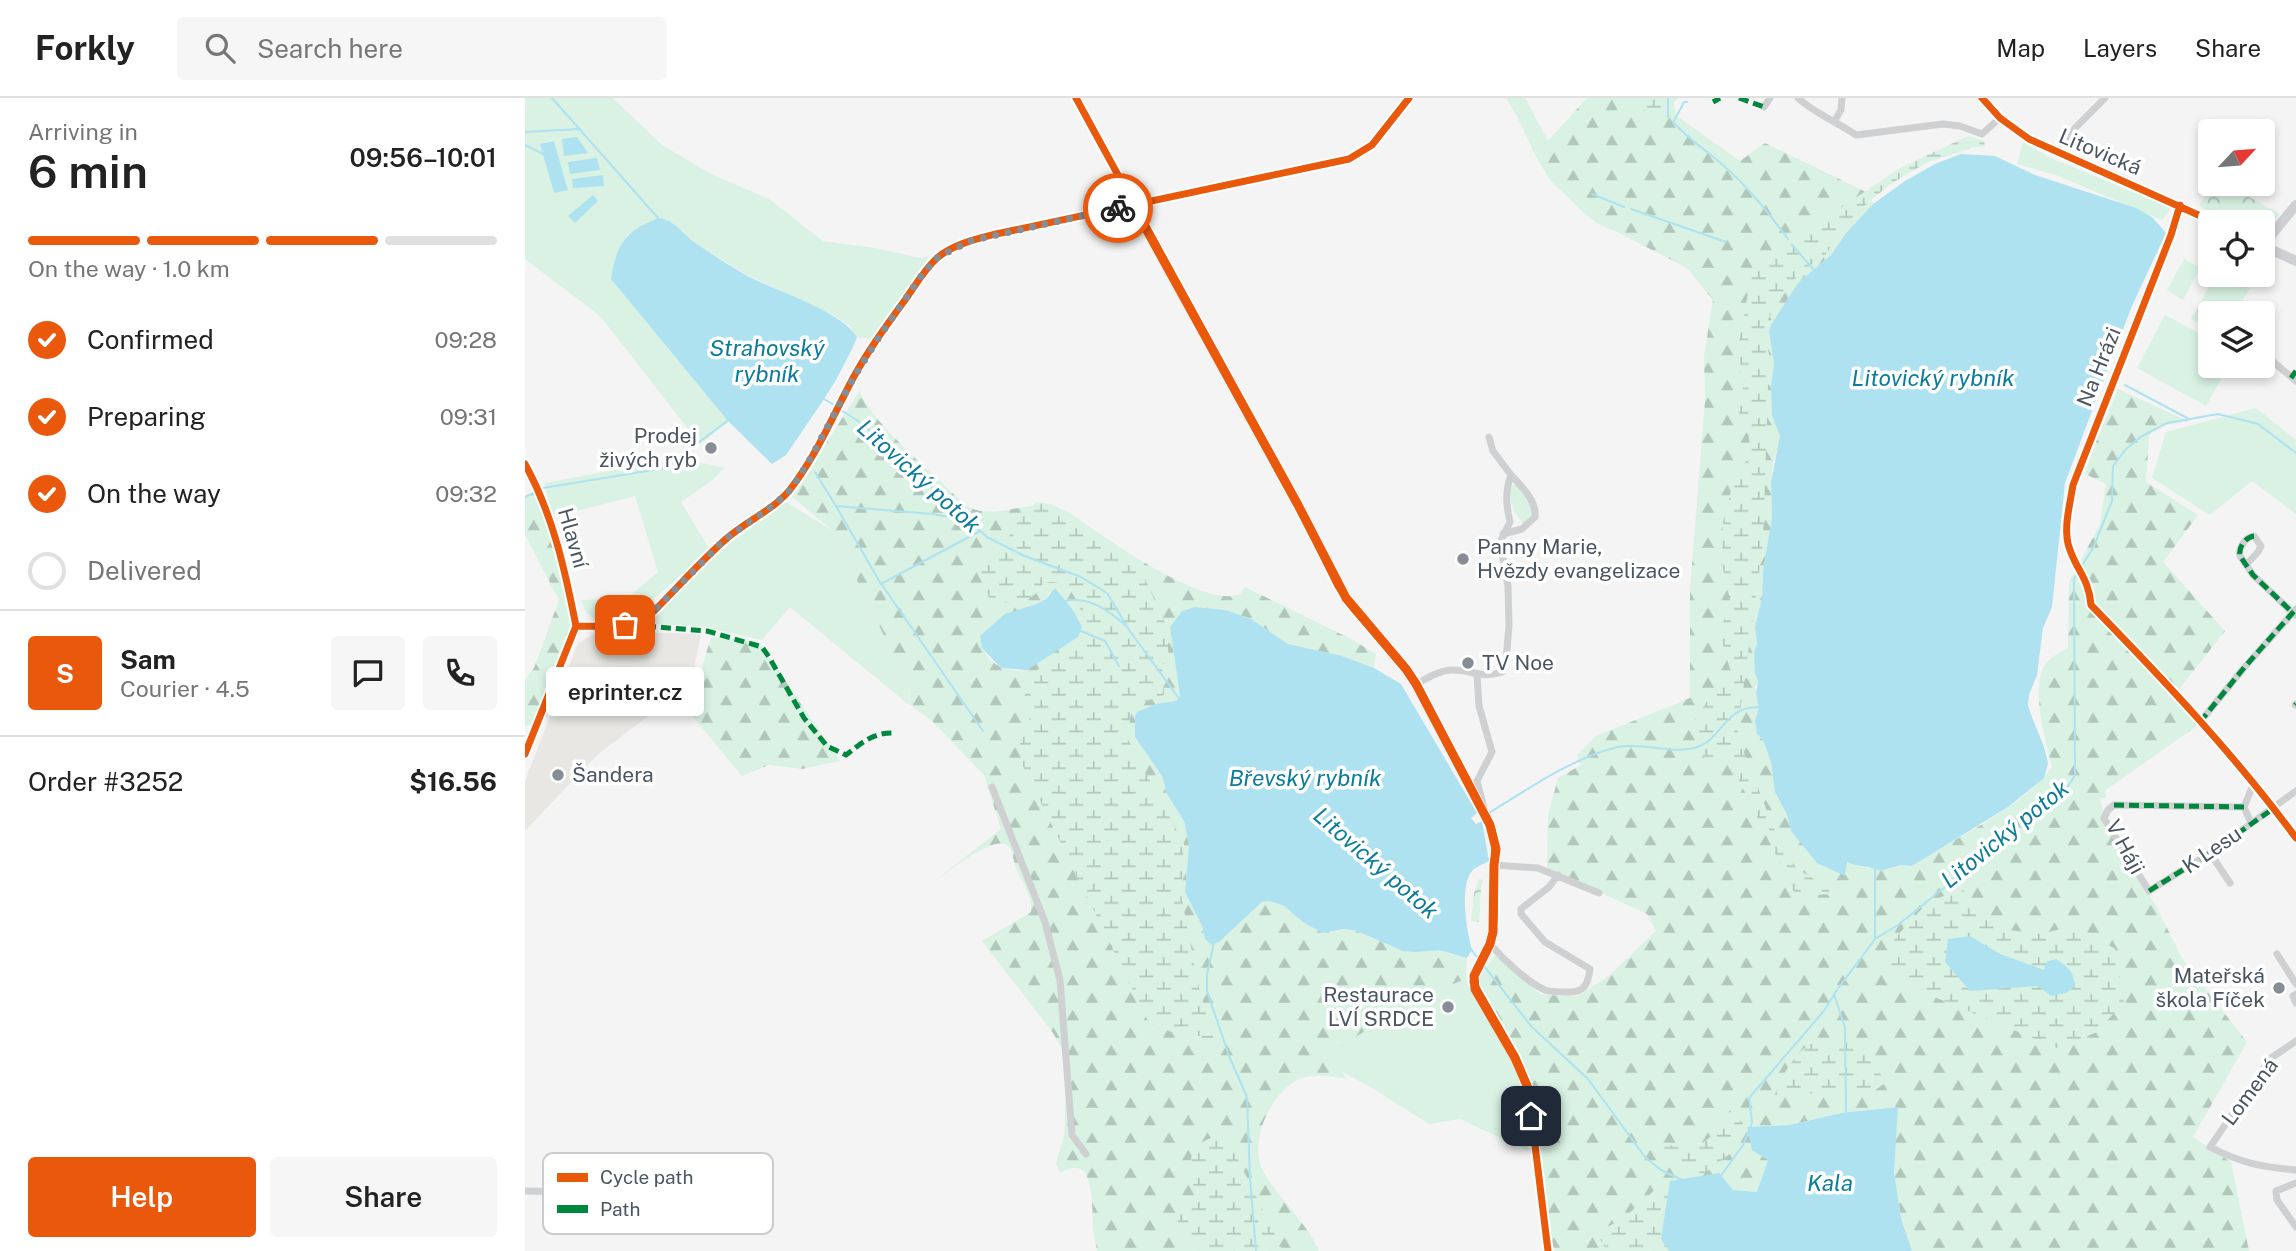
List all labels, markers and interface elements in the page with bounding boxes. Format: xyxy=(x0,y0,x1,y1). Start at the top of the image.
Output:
search box xyxy=(177,17,667,80)
text: Forkly xyxy=(35,29,135,67)
icon: search xyxy=(201,29,239,67)
text: Search here xyxy=(257,33,403,64)
text: Map xyxy=(1996,34,2045,62)
text: Layers xyxy=(2083,34,2157,62)
text: Share xyxy=(2195,34,2261,62)
text: Arriving in xyxy=(28,118,138,145)
north arrow xyxy=(2198,119,2275,196)
map controls xyxy=(2198,119,2275,378)
street label: Litovická xyxy=(2055,123,2145,180)
text: 09:56–10:01 xyxy=(350,142,497,173)
text: 6 min xyxy=(28,144,148,198)
courier xyxy=(1083,173,1153,243)
icon: bike xyxy=(1099,189,1137,227)
button: locate xyxy=(2198,210,2275,287)
text: On the way · 1.0 km xyxy=(28,255,230,282)
button: layers xyxy=(2198,301,2275,378)
icon: check xyxy=(28,321,66,359)
text: Confirmed xyxy=(87,324,214,355)
street label: Na Hrázi xyxy=(2071,324,2126,410)
text: 09:28 xyxy=(434,326,497,353)
water label: Strahovský rybník xyxy=(709,334,826,387)
water label: Litovický rybník xyxy=(1852,364,2015,391)
icon: check xyxy=(28,398,66,436)
text: Preparing xyxy=(87,401,206,432)
text: 09:31 xyxy=(440,403,497,430)
water label: Litovický potok xyxy=(852,413,987,538)
place label: Prodej živých ryb xyxy=(599,423,697,472)
marker: Prodej živých ryb xyxy=(703,440,719,456)
icon: check xyxy=(28,475,66,513)
text: On the way xyxy=(87,478,221,509)
text: 09:32 xyxy=(435,480,497,507)
street label: Hlavní xyxy=(553,505,594,572)
place label: Panny Marie, Hvězdy evangelizace xyxy=(1477,534,1680,583)
marker: Panny Marie, Hvězdy evangelizace xyxy=(1455,551,1471,567)
text: Delivered xyxy=(87,555,202,586)
pin xyxy=(595,595,655,655)
icon: bag xyxy=(606,606,644,644)
button: chat xyxy=(331,636,405,710)
button: phone xyxy=(423,636,497,710)
text: Sam xyxy=(120,644,176,675)
place label: TV Noe xyxy=(1482,650,1554,675)
marker: TV Noe xyxy=(1460,655,1476,671)
text: S xyxy=(56,658,74,689)
callout: eprinter.cz xyxy=(546,667,704,716)
text: Courier · 4.5 xyxy=(120,675,250,702)
text: eprinter.cz xyxy=(568,678,682,705)
place label: Šandera xyxy=(572,762,654,787)
water label: Břevský rybník xyxy=(1229,764,1382,791)
text: Order #3252 xyxy=(28,766,183,797)
text: $16.56 xyxy=(409,766,497,797)
marker: Šandera xyxy=(550,767,566,783)
water label: Litovický potok xyxy=(1935,774,2074,893)
water label: Litovický potok xyxy=(1309,801,1445,924)
street label: V Háji xyxy=(2101,815,2150,878)
street label: K Lesu xyxy=(2177,821,2246,878)
place label: Mateřská škola Fíček xyxy=(2156,963,2265,1012)
marker: Mateřská škola Fíček xyxy=(2271,980,2287,996)
place label: Restaurace LVÍ SRDCE xyxy=(1323,982,1434,1031)
marker: Restaurace LVÍ SRDCE xyxy=(1440,999,1456,1015)
street label: Lomená xyxy=(2216,1053,2283,1130)
pin xyxy=(1501,1086,1561,1146)
icon: home xyxy=(1512,1097,1550,1135)
legend xyxy=(543,1153,773,1234)
button: Help xyxy=(28,1157,256,1237)
button: Share xyxy=(270,1157,497,1237)
text: Cycle path xyxy=(600,1166,693,1188)
water label: Kala xyxy=(1807,1169,1853,1196)
text: Path xyxy=(600,1198,640,1220)

